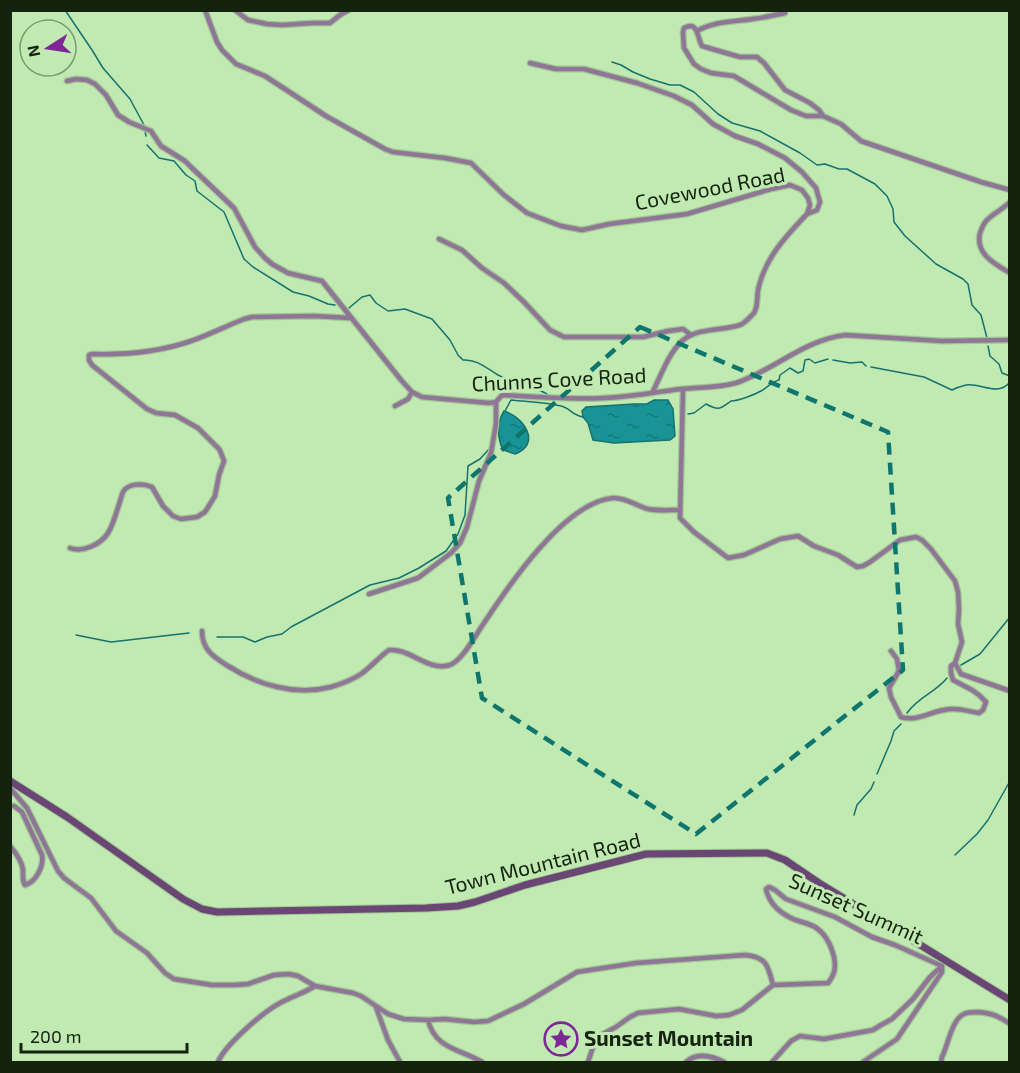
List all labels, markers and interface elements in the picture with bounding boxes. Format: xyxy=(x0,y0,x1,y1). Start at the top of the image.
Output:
north arrow xyxy=(18,18,78,78)
text: N xyxy=(22,44,43,59)
street label: Covewood Road xyxy=(633,161,787,214)
street label: Chunns Cove Road xyxy=(471,361,647,396)
street label: Town Mountain Road xyxy=(442,826,643,899)
street label: Sunset Summit xyxy=(786,867,928,948)
scale bar xyxy=(21,1016,188,1054)
place icon: Sunset Mountain xyxy=(543,1021,579,1057)
text: 200 m xyxy=(30,1025,82,1047)
place label: Sunset Mountain xyxy=(584,1025,753,1050)

